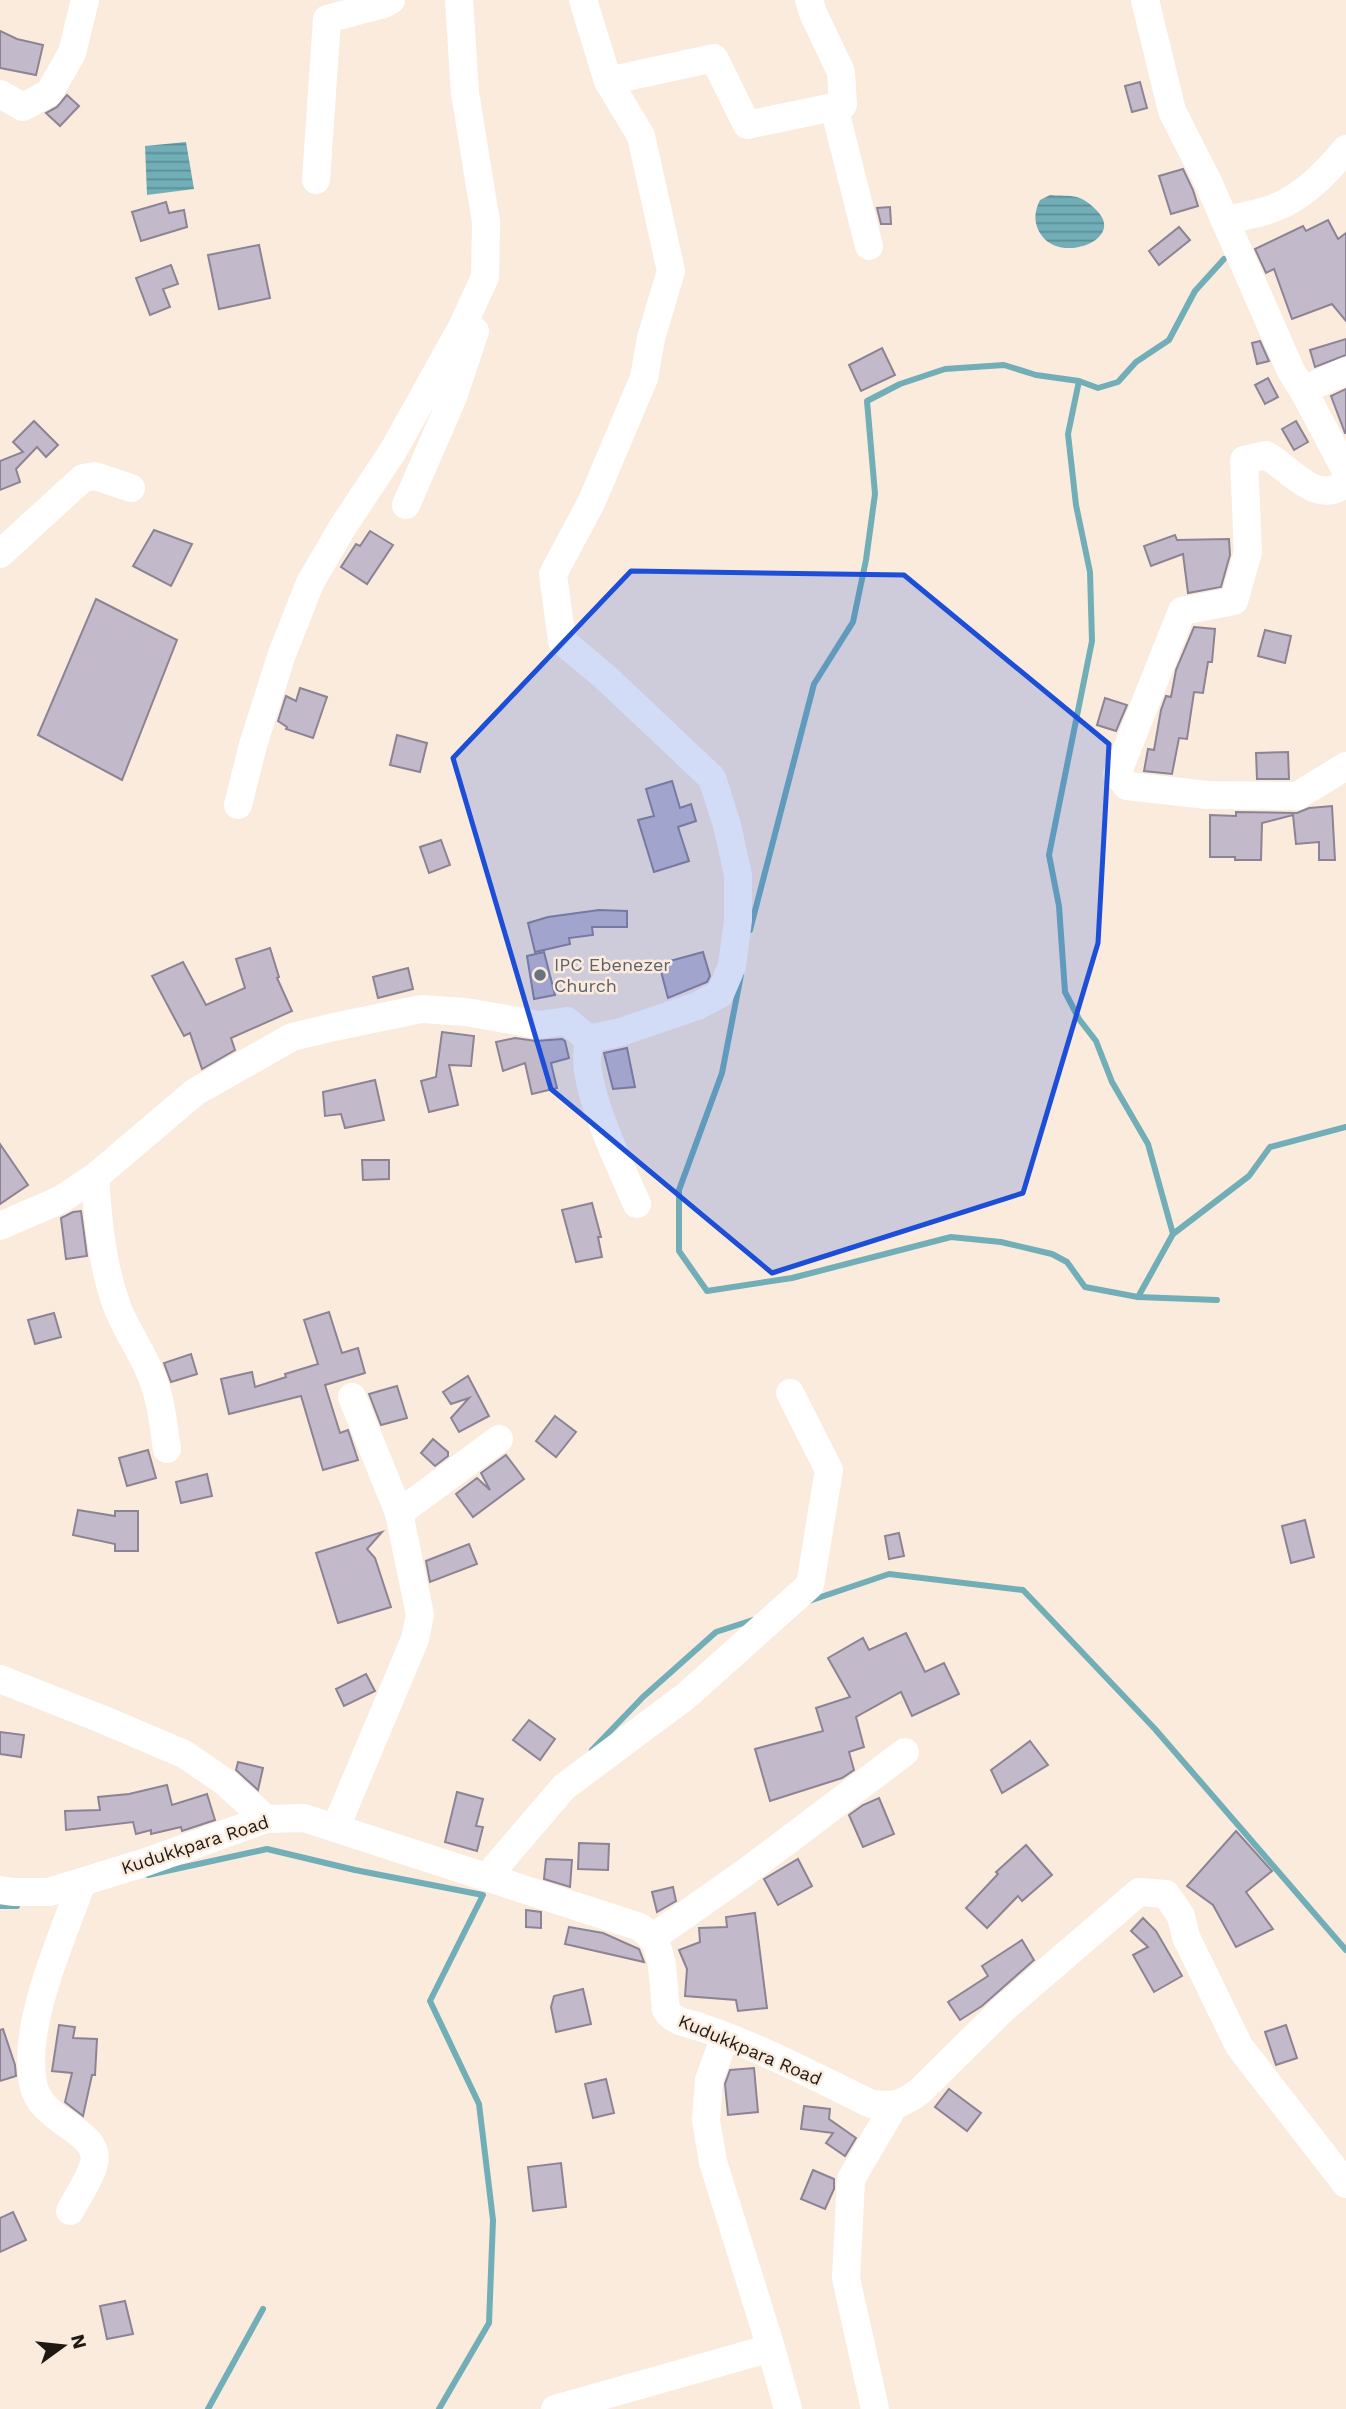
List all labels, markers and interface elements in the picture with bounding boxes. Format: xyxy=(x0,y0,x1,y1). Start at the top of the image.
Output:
place label: IPC Ebenezer Church xyxy=(554,954,671,996)
marker: IPC Ebenezer Church xyxy=(532,967,548,983)
street label: Kudukkpara Road xyxy=(119,1811,271,1878)
street label: Kudukkpara Road xyxy=(675,2010,825,2089)
north arrow xyxy=(28,2311,98,2381)
text: N xyxy=(66,2332,92,2352)

